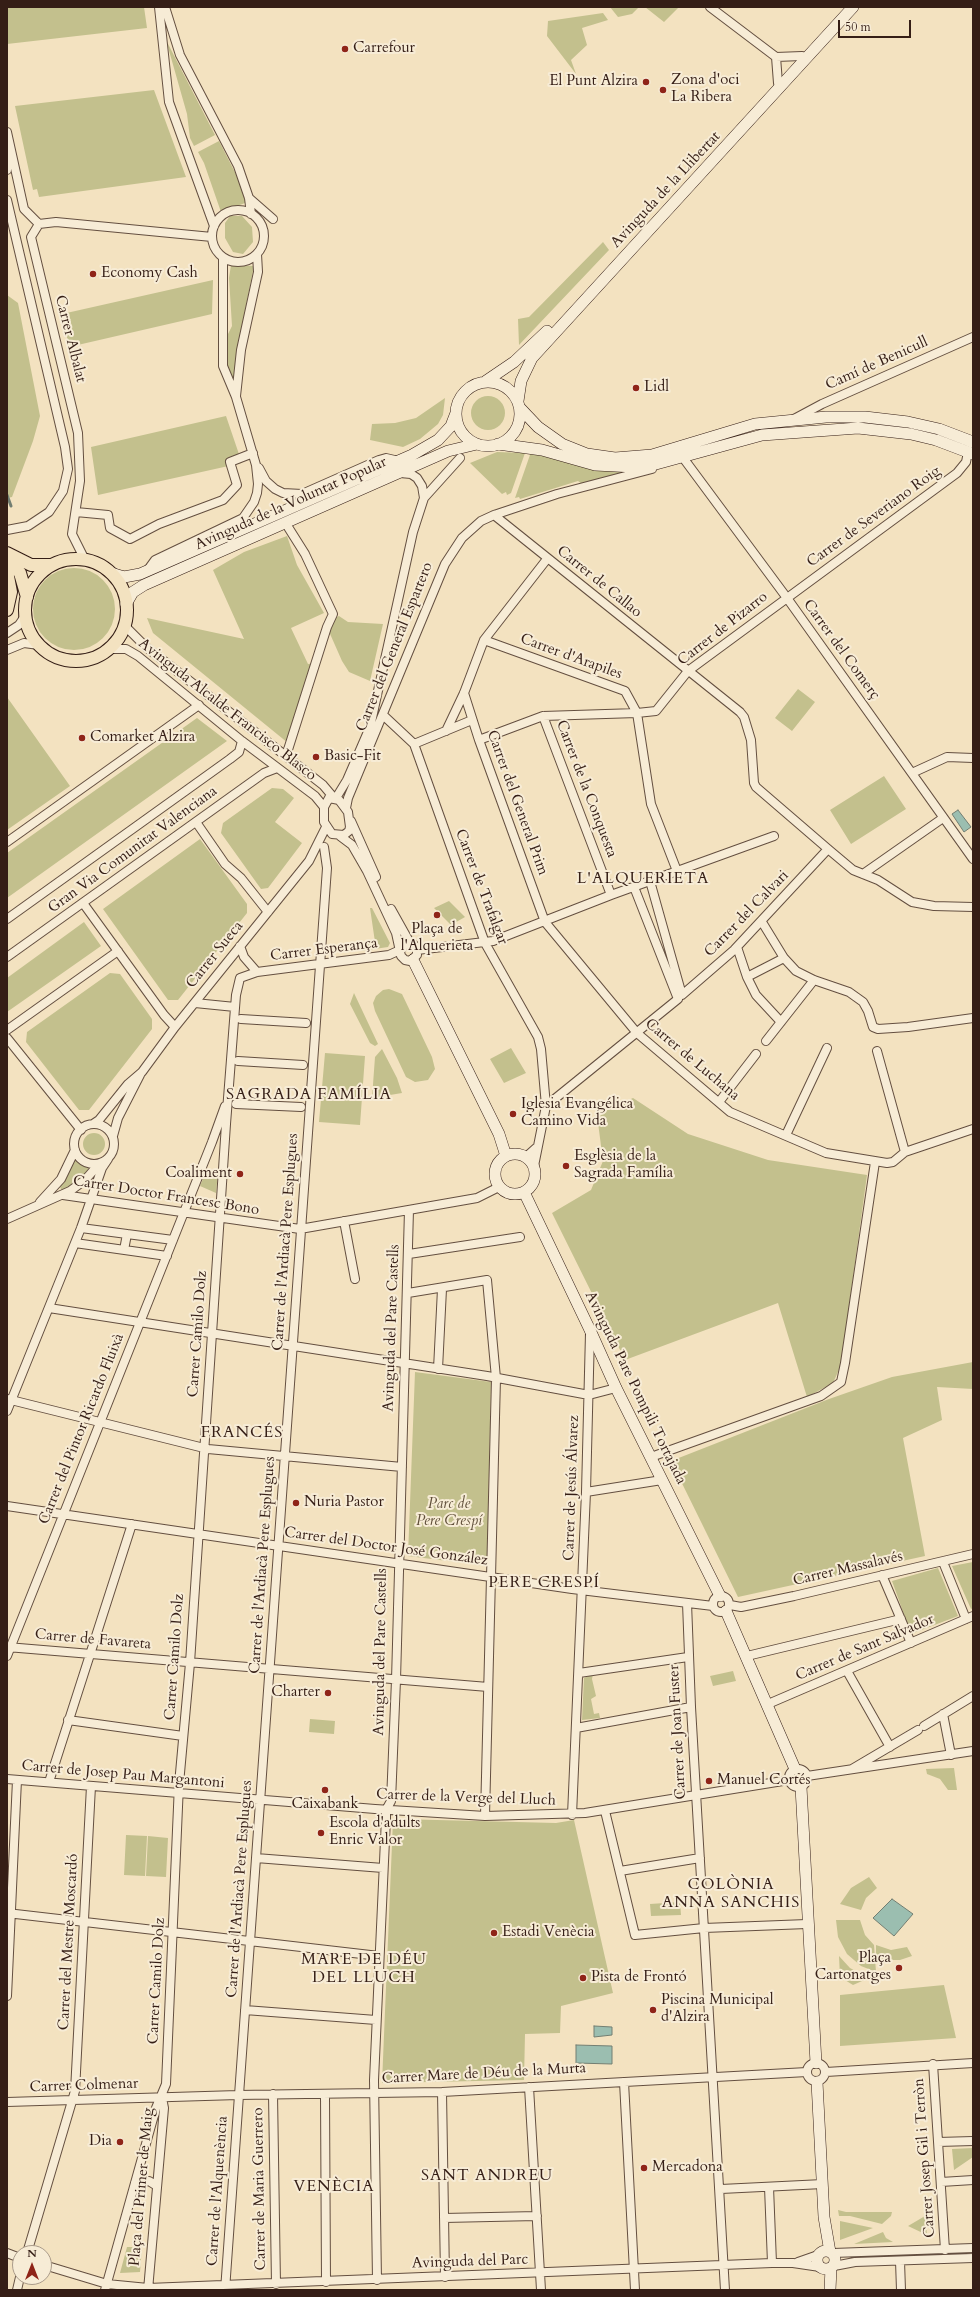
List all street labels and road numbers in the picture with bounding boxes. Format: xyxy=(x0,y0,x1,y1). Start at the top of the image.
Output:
street label: Avinguda de la Llibertat xyxy=(607,128,725,252)
street label: Carrer Albalat xyxy=(50,294,90,384)
street label: Camí de Benicull xyxy=(823,333,931,395)
street label: Avinguda de la Voluntat Popular xyxy=(192,453,390,555)
street label: Carrer de Severiano Roig xyxy=(804,462,944,572)
street label: Carrer de Callao xyxy=(553,542,645,622)
street label: Carrer del General Espartero xyxy=(353,560,437,734)
street label: Carrer de Pizarro xyxy=(674,588,772,670)
street label: Carrer del Comerç xyxy=(799,596,883,704)
street label: Carrer d'Arapiles xyxy=(518,630,624,684)
street label: Avinguda Alcalde Francisco Blasco xyxy=(134,635,320,785)
street label: Carrer de la Conquesta xyxy=(551,718,621,860)
street label: Carrer del General Prim xyxy=(482,728,552,878)
street label: Gran Via Comunitat Valenciana xyxy=(45,783,221,917)
street label: Carrer de Trafalgar xyxy=(451,827,511,947)
street label: Carrer del Calvari xyxy=(701,867,793,961)
street label: Carrer Sueca xyxy=(182,918,248,992)
street label: Carrer Esperança xyxy=(269,934,379,966)
street label: Carrer de Luchana xyxy=(641,1015,743,1105)
street label: Carrer de l'Ardiacà Pere Esplugues xyxy=(269,1133,303,1351)
street label: Carrer Doctor Francesc Bono xyxy=(72,1172,260,1220)
street label: Avinguda del Pare Castells xyxy=(380,1244,404,1412)
street label: Carrer Camilo Dolz xyxy=(185,1270,211,1398)
street label: Avinguda Pare Pompili Tortajada xyxy=(580,1288,690,1488)
street label: Carrer del Pintor Ricardo Fluixà xyxy=(35,1331,129,1527)
street label: Carrer de Jesús Álvarez xyxy=(560,1415,584,1561)
street label: Carrer de l'Ardiacà Pere Esplugues xyxy=(246,1456,280,1674)
street label: Carrer del Doctor José González xyxy=(283,1524,489,1570)
street label: Carrer Massalavés xyxy=(791,1548,905,1590)
street label: Avinguda del Pare Castells xyxy=(371,1568,391,1736)
street label: Carrer Camilo Dolz xyxy=(162,1593,188,1721)
street label: Carrer de Sant Salvador xyxy=(793,1611,937,1685)
street label: Carrer de Favareta xyxy=(34,1626,152,1654)
street label: Carrer de Joan Fuster xyxy=(665,1664,691,1800)
street label: Carrer de Josep Pau Margantoni xyxy=(21,1757,225,1793)
street label: Carrer de l'Ardiacà Pere Esplugues xyxy=(223,1780,257,1998)
street label: Carrer de la Verge del Lluch xyxy=(376,1786,556,1810)
street label: Carrer del Mestre Moscardó xyxy=(55,1853,83,2031)
street label: Carrer Camilo Dolz xyxy=(145,1917,169,2045)
street label: Carrer Mare de Déu de la Murta xyxy=(381,2060,587,2088)
street label: Carrer Colmenar xyxy=(29,2075,139,2097)
street label: Carrer Josep Gil i Terròn xyxy=(910,2078,940,2238)
street label: Plaça del Primer de Maig xyxy=(126,2107,158,2267)
street label: Carrer de Maria Guerrero xyxy=(250,2107,270,2271)
street label: Carrer de l'Alquenència xyxy=(204,2115,232,2267)
street label: Avinguda del Parc xyxy=(412,2251,528,2273)

